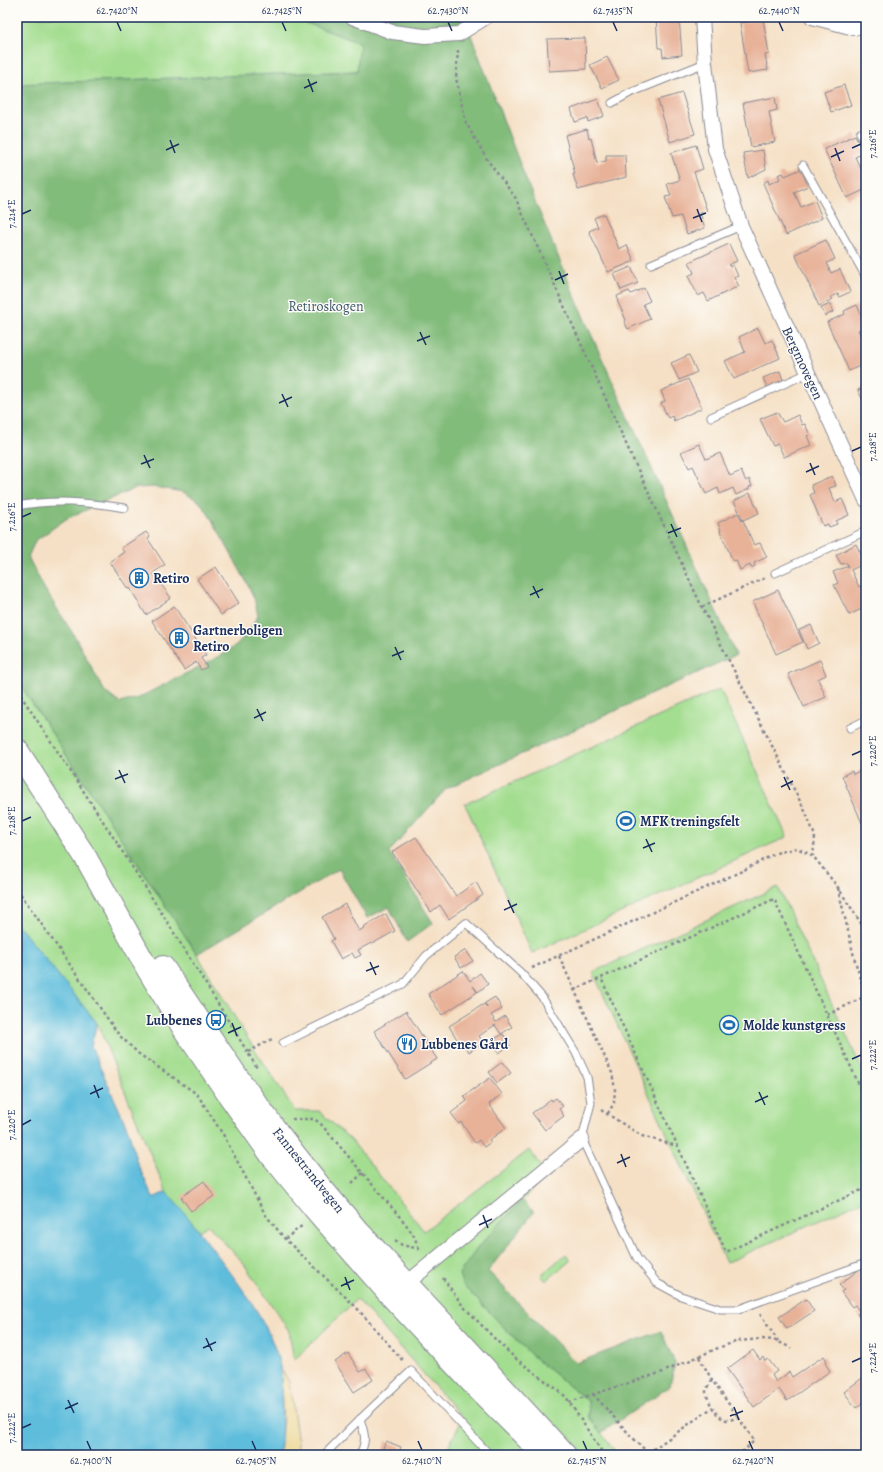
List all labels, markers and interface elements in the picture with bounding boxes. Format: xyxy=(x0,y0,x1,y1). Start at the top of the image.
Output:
text: 62.7420°N xyxy=(96,4,138,17)
text: 62.7425°N xyxy=(262,4,302,17)
text: 62.7430°N xyxy=(428,4,468,17)
text: 62.7435°N xyxy=(593,4,633,17)
text: 62.7440°N xyxy=(758,4,800,17)
text: 7.216°E xyxy=(866,129,879,158)
text: 7.214°E xyxy=(5,199,18,228)
park label: Retiroskogen xyxy=(288,297,364,316)
street label: Bergmovegen xyxy=(777,324,828,403)
text: 7.218°E xyxy=(866,432,879,462)
text: 7.216°E xyxy=(5,502,18,531)
building icon: Retiro xyxy=(128,567,150,589)
place label: Retiro xyxy=(153,569,190,588)
place label: Gartnerboligen Retiro xyxy=(193,621,283,656)
building icon: Gartnerboligen Retiro xyxy=(168,627,190,649)
text: 7.220°E xyxy=(866,735,879,767)
text: 7.218°E xyxy=(5,806,18,836)
sports icon: MFK treningsfelt xyxy=(615,810,637,832)
place label: MFK treningsfelt xyxy=(640,812,740,831)
bus stop icon: Lubbenes xyxy=(205,1009,227,1031)
place label: Lubbenes xyxy=(146,1011,202,1030)
sports icon: Molde kunstgress xyxy=(718,1014,740,1036)
place label: Molde kunstgress xyxy=(743,1016,846,1035)
restaurant icon: Lubbenes Gård xyxy=(396,1033,418,1055)
place label: Lubbenes Gård xyxy=(421,1035,509,1054)
text: 7.222°E xyxy=(866,1040,879,1070)
text: 7.220°E xyxy=(5,1109,18,1141)
street label: Fannestrandvegen xyxy=(268,1124,349,1217)
text: 7.224°E xyxy=(866,1343,879,1373)
text: 7.222°E xyxy=(5,1413,18,1443)
text: 62.7400°N xyxy=(70,1454,112,1467)
text: 62.7405°N xyxy=(236,1454,277,1467)
text: 62.7410°N xyxy=(402,1454,442,1467)
text: 62.7415°N xyxy=(567,1454,607,1467)
text: 62.7420°N xyxy=(732,1454,774,1467)

